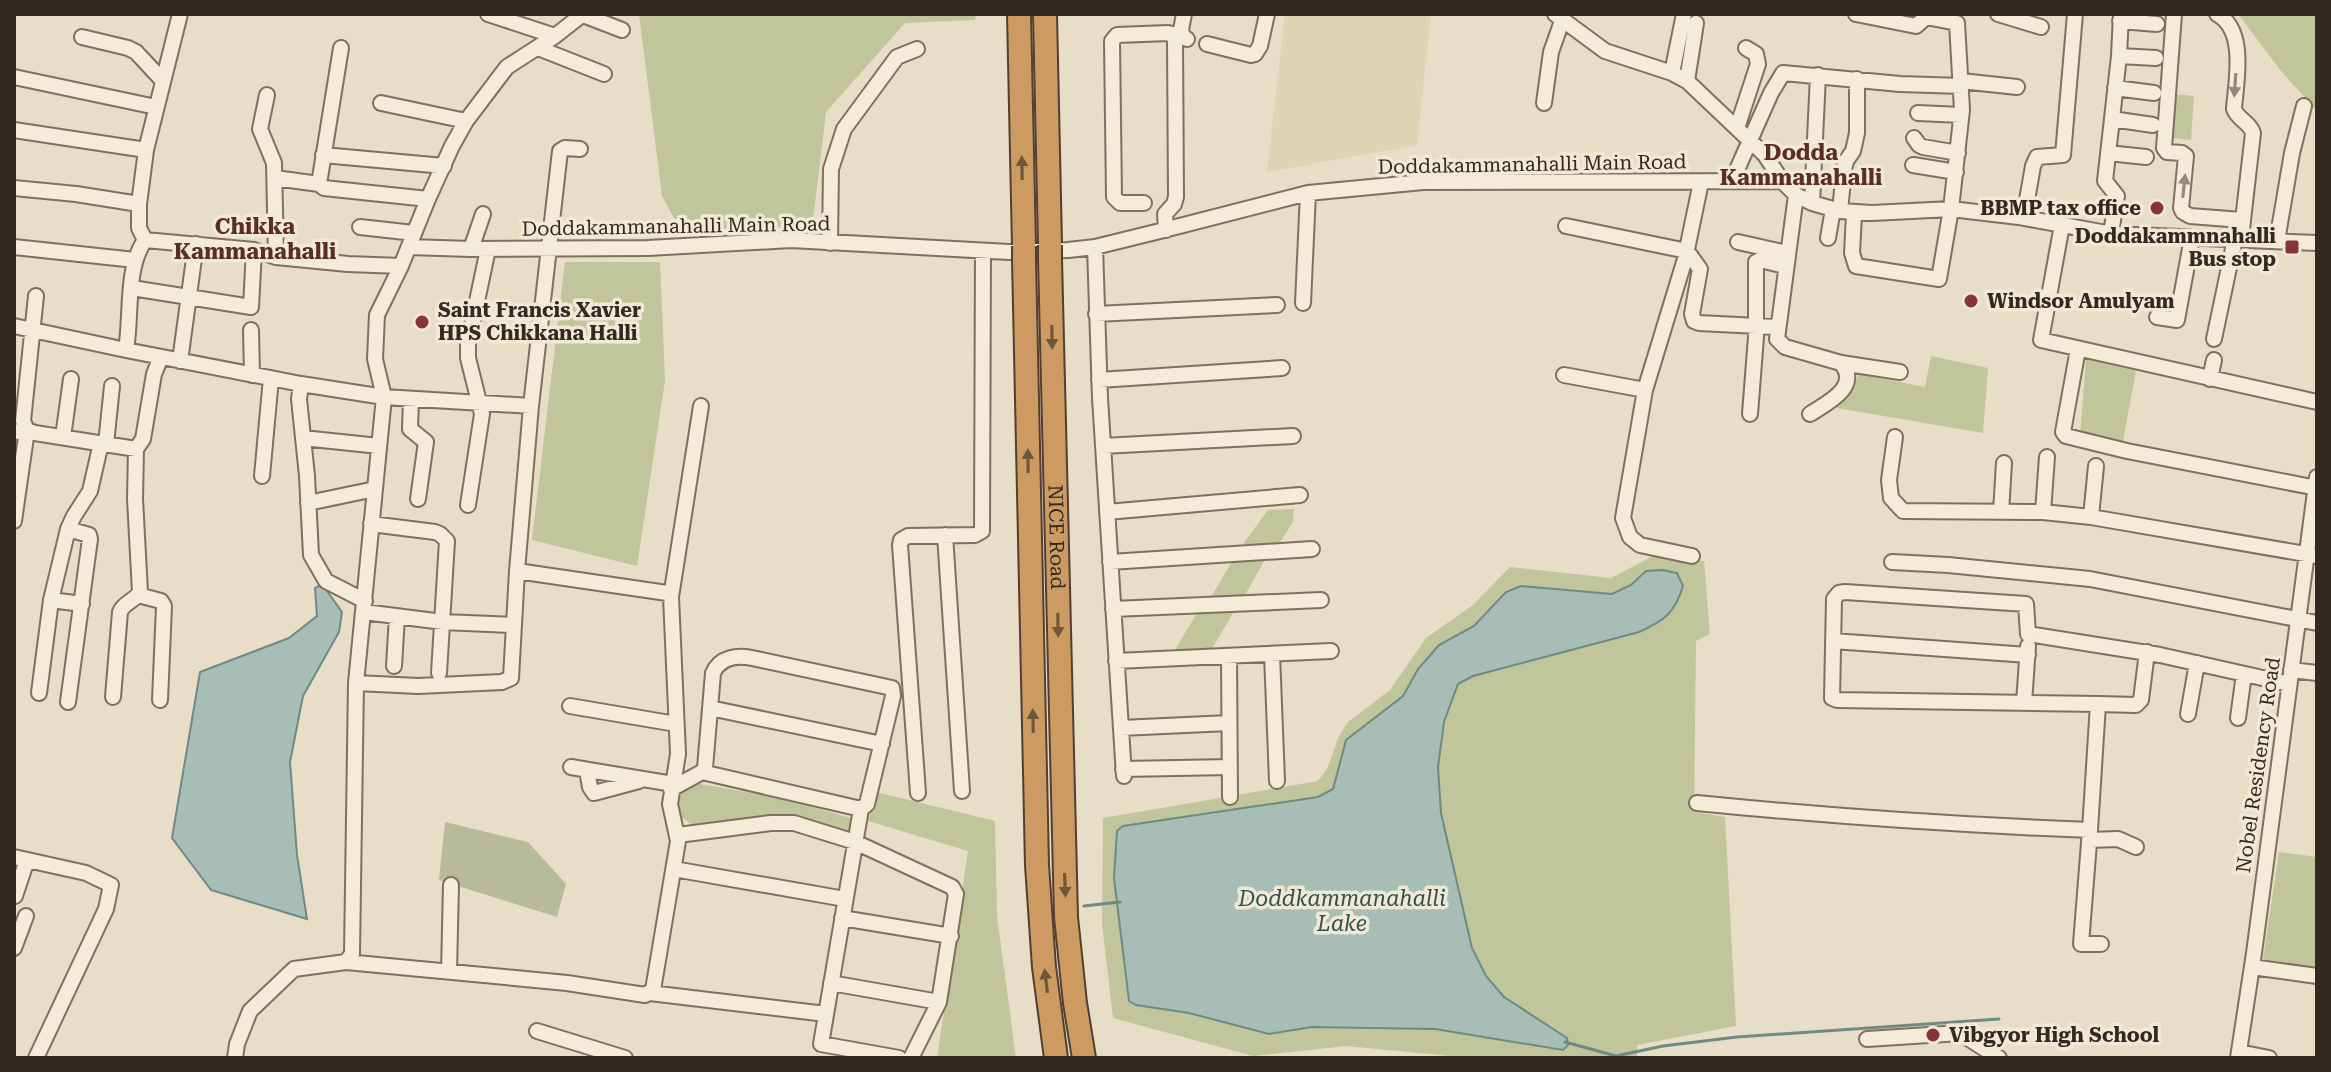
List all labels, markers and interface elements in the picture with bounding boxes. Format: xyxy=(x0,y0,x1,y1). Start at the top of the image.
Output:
one-way arrow xyxy=(2229,72,2242,97)
district label: Dodda Kammanahalli xyxy=(1720,140,1882,190)
street label: Doddakammanahalli Main Road xyxy=(1377,149,1687,179)
one-way arrow xyxy=(1016,155,1028,180)
one-way arrow xyxy=(2177,173,2190,198)
place label: BBMP tax office xyxy=(1980,196,2141,220)
marker: BBMP tax office xyxy=(2148,199,2166,217)
street label: Doddakammanahalli Main Road xyxy=(521,211,831,241)
district label: Chikka Kammanahalli xyxy=(174,214,336,264)
place label: Doddakammnahalli Bus stop xyxy=(2075,224,2276,271)
marker: Doddakammnahalli Bus stop xyxy=(2283,238,2301,256)
place label: Windsor Amulyam xyxy=(1987,289,2175,313)
marker: Windsor Amulyam xyxy=(1962,292,1980,310)
place label: Saint Francis Xavier HPS Chikkana Halli xyxy=(438,298,641,345)
marker: Saint Francis Xavier HPS Chikkana Halli xyxy=(413,313,431,331)
one-way arrow xyxy=(1045,325,1058,350)
one-way arrow xyxy=(1022,448,1034,473)
street label: NICE Road xyxy=(1043,484,1070,590)
one-way arrow xyxy=(1052,613,1065,638)
street label: Nobel Residency Road xyxy=(2231,655,2285,874)
one-way arrow xyxy=(1027,708,1039,733)
one-way arrow xyxy=(1059,873,1072,898)
water label: Doddkammanahalli Lake xyxy=(1237,886,1446,936)
one-way arrow xyxy=(1039,968,1052,993)
place label: Vibgyor High School xyxy=(1949,1023,2160,1047)
marker: Vibgyor High School xyxy=(1924,1026,1942,1044)

